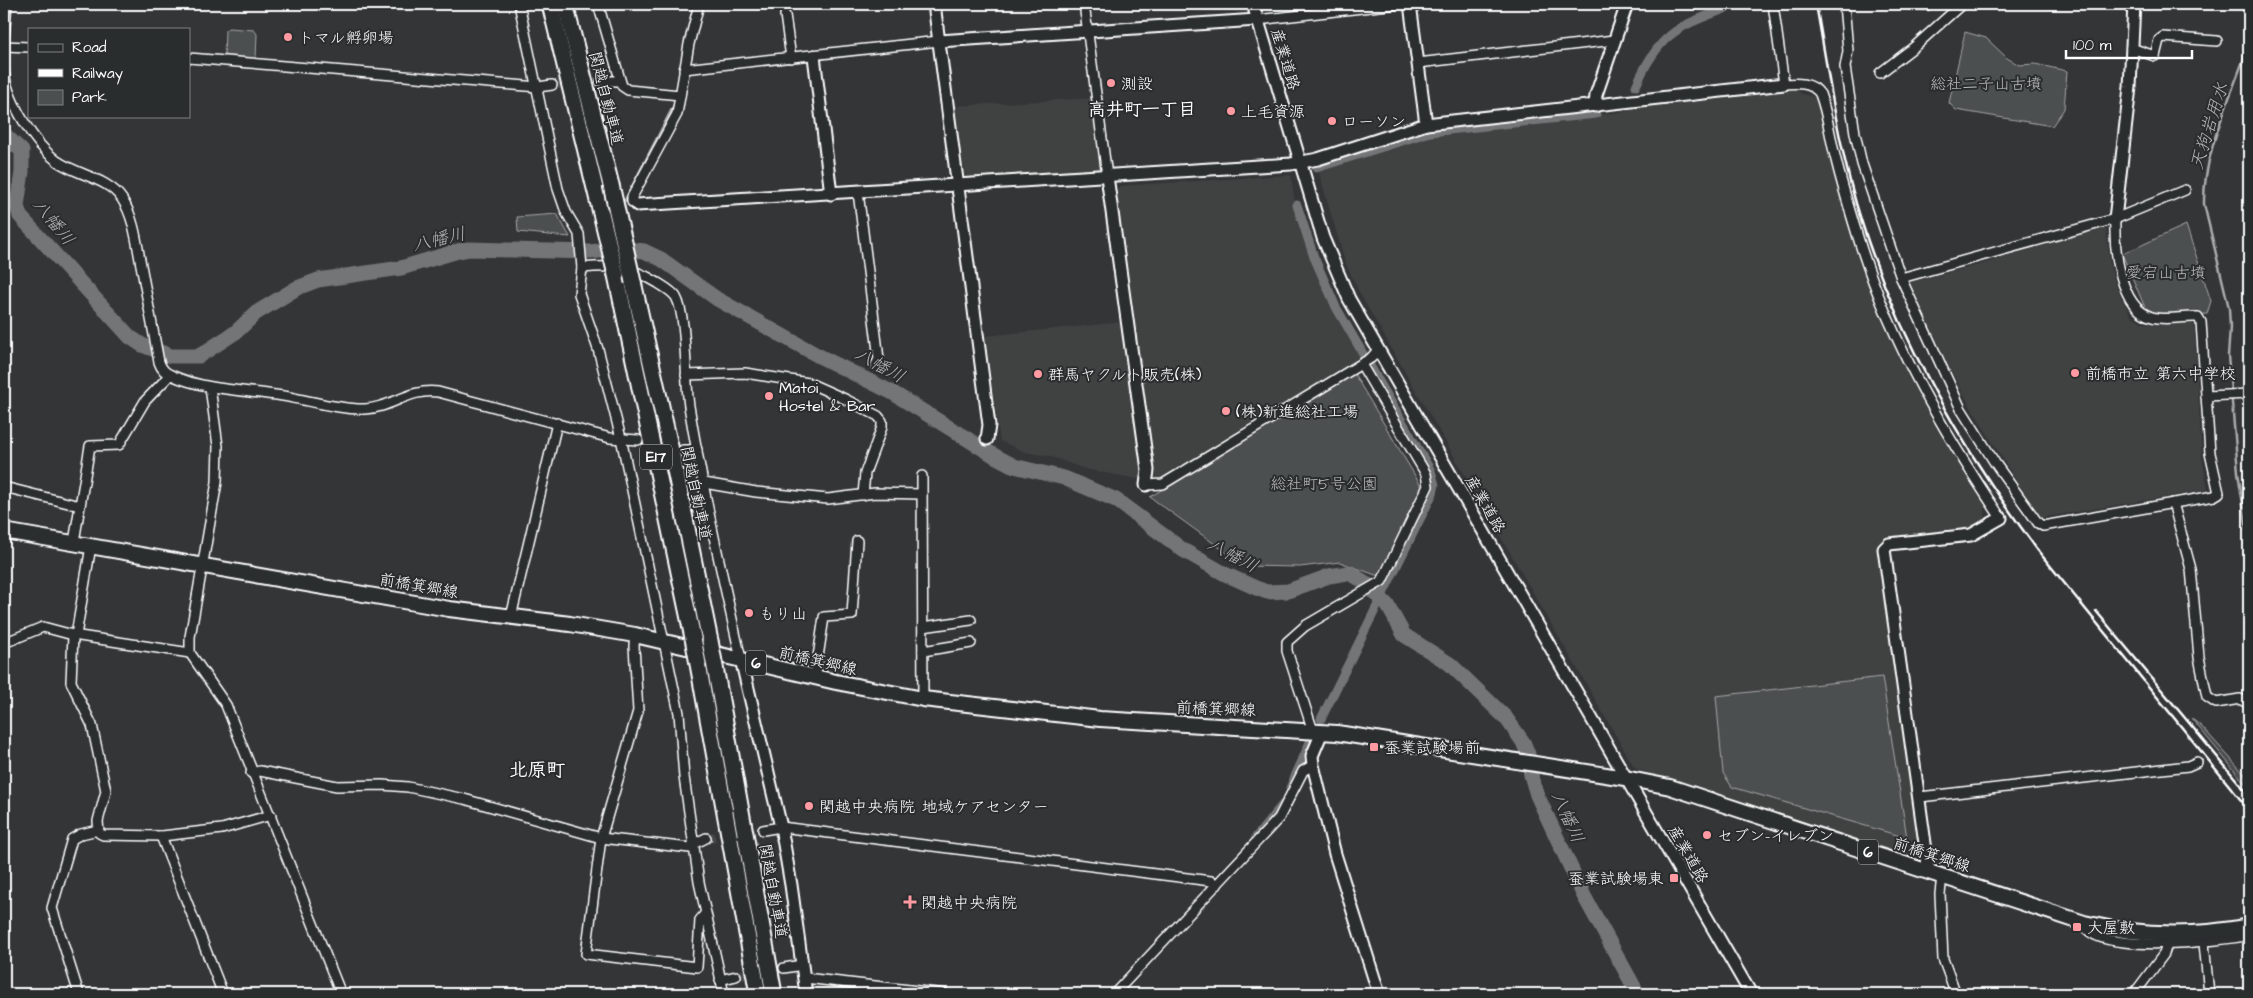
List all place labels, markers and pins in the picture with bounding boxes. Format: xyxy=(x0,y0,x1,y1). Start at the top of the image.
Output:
place label: トマル孵卵場 xyxy=(298,27,394,49)
marker: トマル孵卵場 xyxy=(282,31,294,43)
place label: 測設 xyxy=(1121,73,1153,95)
marker: 測設 xyxy=(1105,77,1117,89)
place label: 上毛資源 xyxy=(1241,101,1305,123)
marker: 上毛資源 xyxy=(1225,105,1237,117)
place label: ローソン xyxy=(1342,111,1406,133)
marker: ローソン xyxy=(1326,115,1338,127)
place label: 前橋市立 第六中学校 xyxy=(2085,363,2235,385)
place label: 群馬ヤクルト販売(株) xyxy=(1048,364,1202,386)
marker: 前橋市立 第六中学校 xyxy=(2069,367,2081,379)
marker: 群馬ヤクルト販売(株) xyxy=(1032,368,1044,380)
place label: Matoi Hostel & Bar xyxy=(779,377,875,417)
marker: Matoi Hostel & Bar xyxy=(763,390,775,402)
place label: (株)新進総社工場 xyxy=(1236,401,1358,423)
marker: (株)新進総社工場 xyxy=(1220,405,1232,417)
place label: もり山 xyxy=(759,603,807,625)
marker: もり山 xyxy=(743,607,755,619)
place label: 蚕業試験場前 xyxy=(1384,737,1480,759)
marker: 蚕業試験場前 xyxy=(1368,741,1380,753)
place label: 関越中央病院 地域ケアセンター xyxy=(819,796,1048,818)
marker: 関越中央病院 地域ケアセンター xyxy=(803,800,815,812)
place label: セブン-イレブン xyxy=(1717,825,1834,847)
marker: セブン-イレブン xyxy=(1701,829,1713,841)
place label: 蚕業試験場東 xyxy=(1568,868,1664,890)
marker: 蚕業試験場東 xyxy=(1668,872,1680,884)
place label: 関越中央病院 xyxy=(921,892,1017,914)
marker: 関越中央病院 xyxy=(903,895,917,909)
place label: 大屋敷 xyxy=(2087,917,2135,939)
marker: 大屋敷 xyxy=(2071,921,2083,933)

